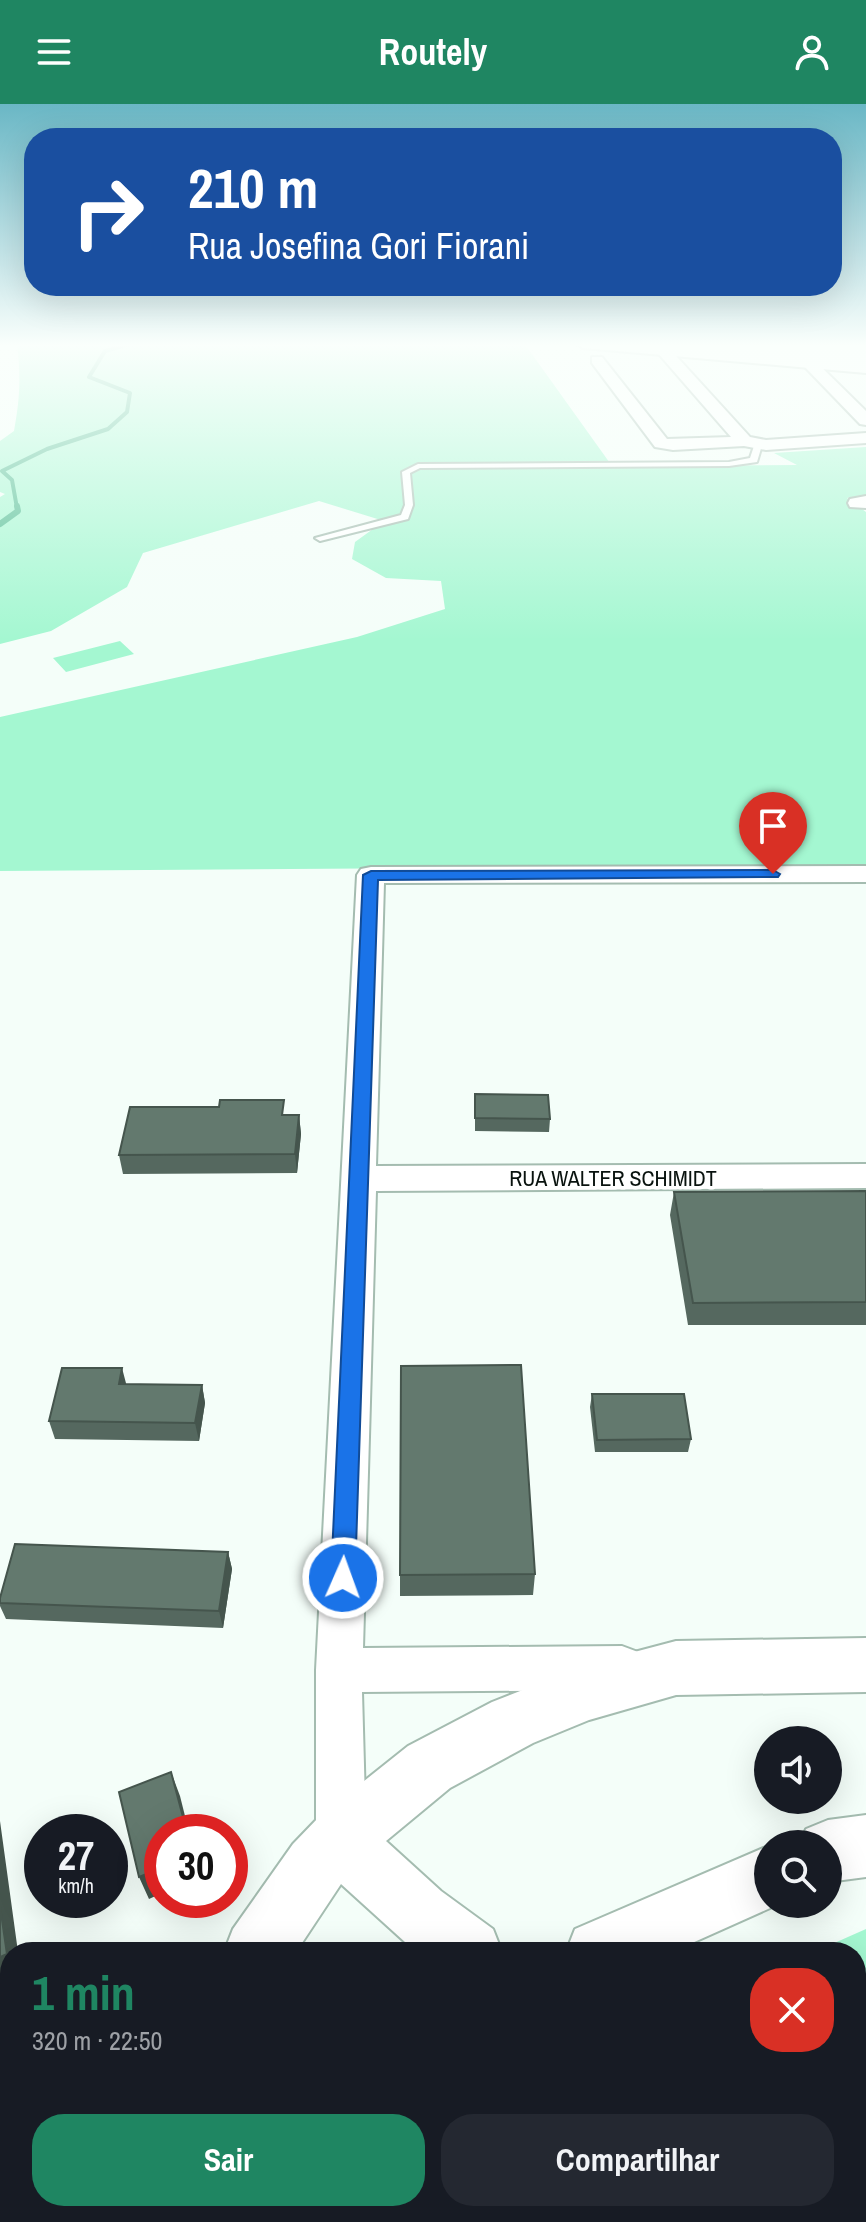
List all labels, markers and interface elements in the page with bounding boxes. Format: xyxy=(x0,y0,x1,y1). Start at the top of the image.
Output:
text: Routely xyxy=(379,28,487,76)
icon: menu xyxy=(32,30,76,74)
icon: person xyxy=(790,30,834,74)
text: 210 m xyxy=(188,150,318,225)
icon: right xyxy=(56,160,160,264)
text: Rua Josefina Gori Fiorani xyxy=(188,222,529,270)
pin xyxy=(739,792,807,874)
icon: arrive xyxy=(751,804,795,848)
street label: RUA WALTER SCHIMIDT xyxy=(509,1163,717,1193)
position arrow xyxy=(301,1536,385,1620)
map controls xyxy=(754,1726,842,1918)
button: sound xyxy=(754,1726,842,1814)
speed limit sign: 30 xyxy=(144,1814,248,1918)
text: 27 xyxy=(58,1829,94,1882)
button: search xyxy=(754,1830,842,1918)
text: km/h xyxy=(58,1872,94,1899)
text: 1 min xyxy=(32,1960,135,2025)
button: close xyxy=(750,1968,834,2052)
text: 320 m · 22:50 xyxy=(32,2023,162,2058)
button: Sair xyxy=(32,2114,425,2206)
button: Compartilhar xyxy=(441,2114,834,2206)

